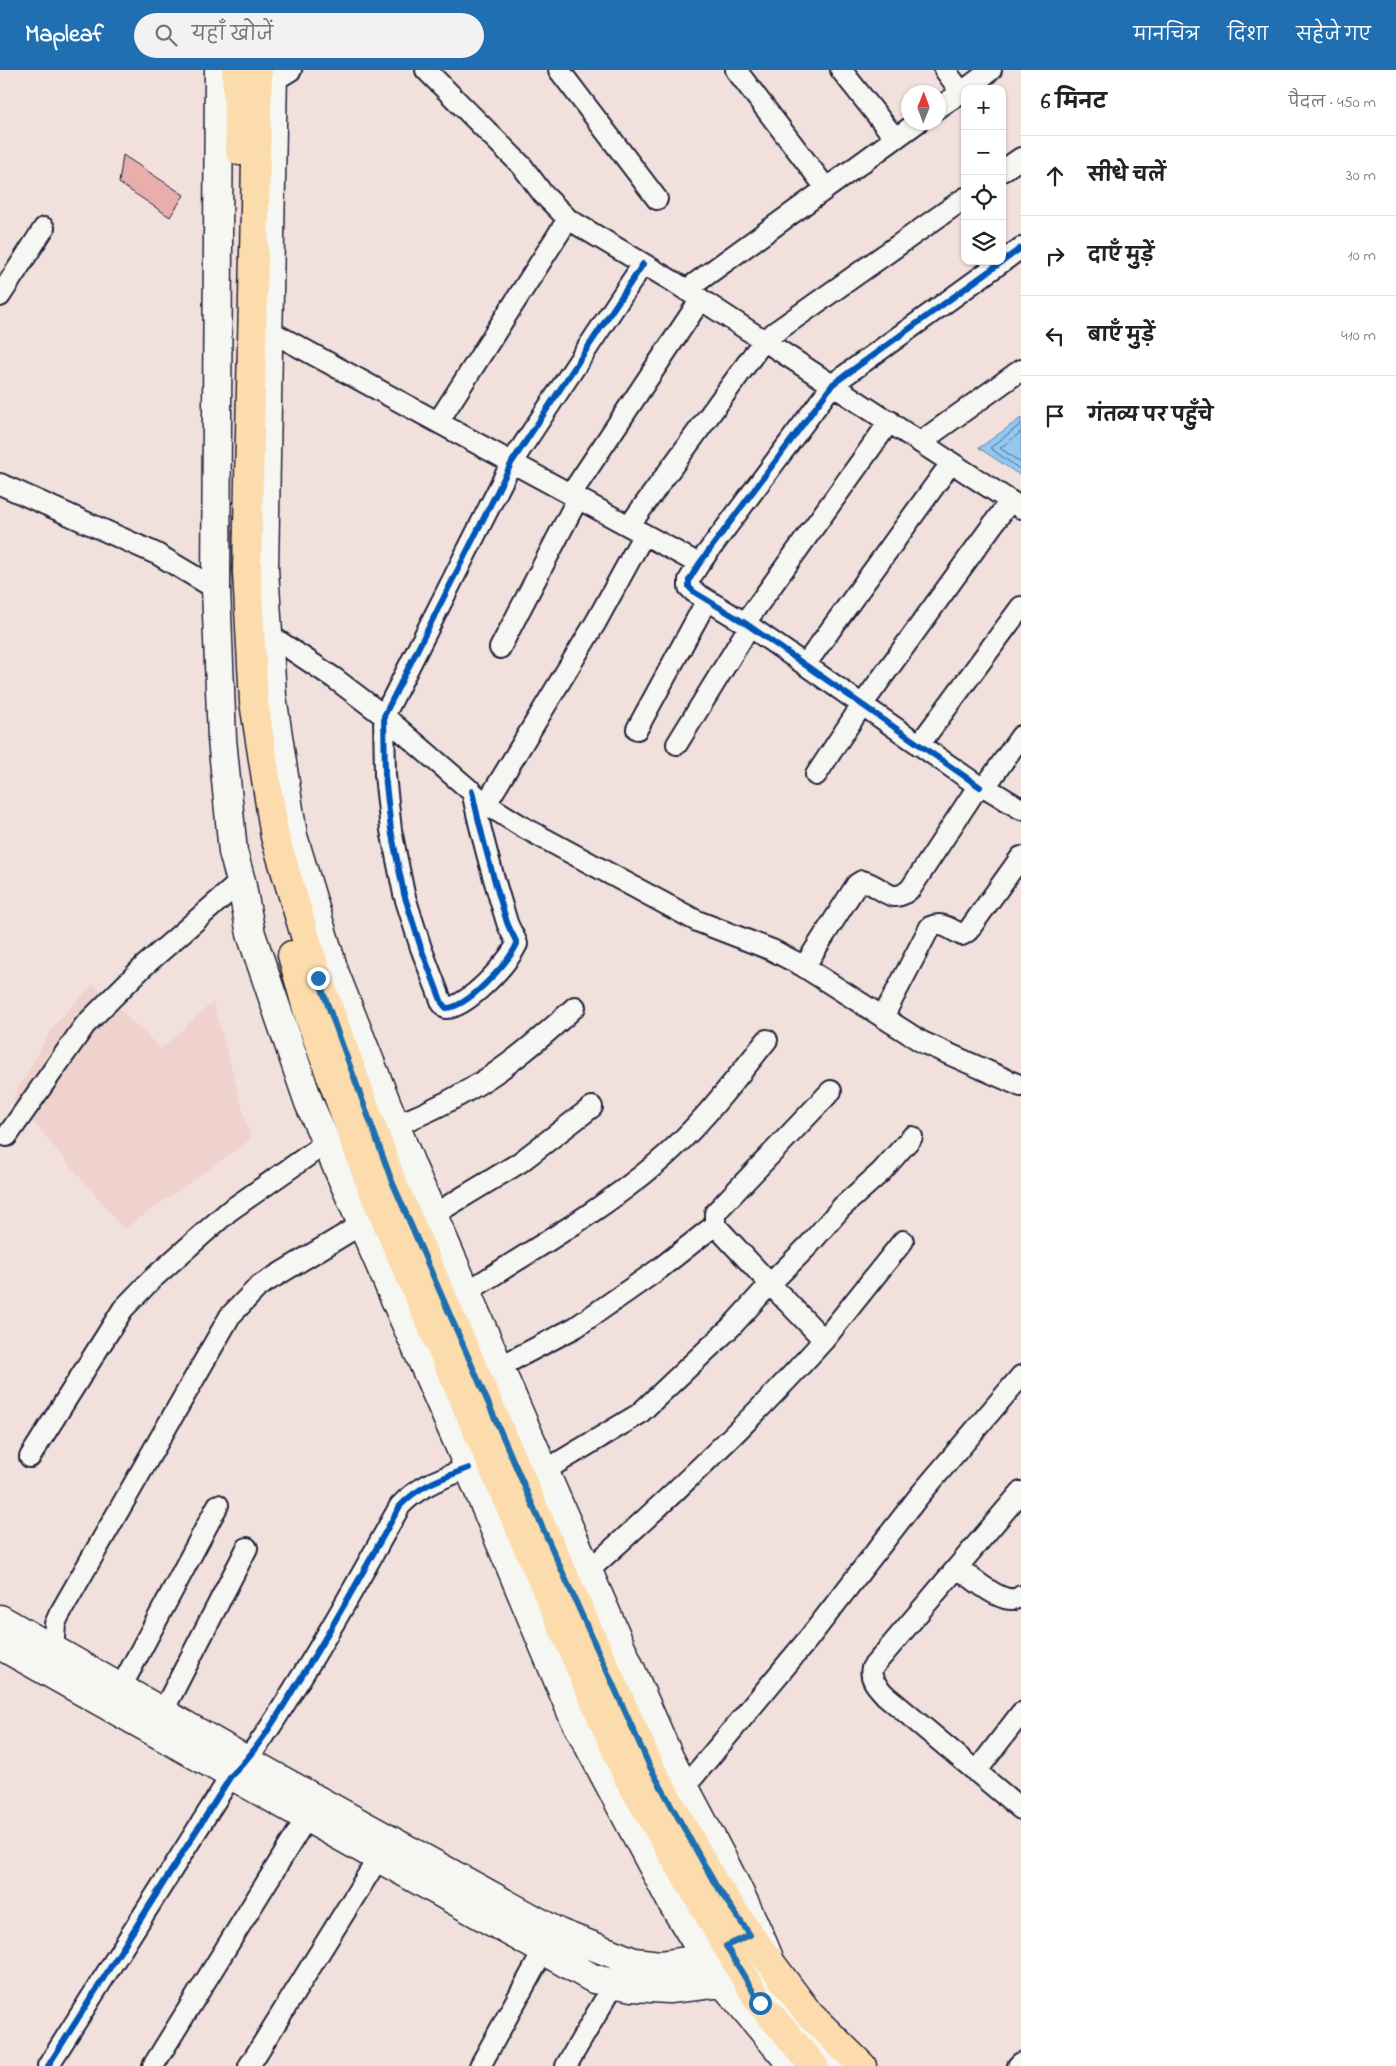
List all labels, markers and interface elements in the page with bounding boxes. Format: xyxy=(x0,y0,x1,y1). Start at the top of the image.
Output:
search box xyxy=(134,13,484,58)
text: Mapleaf xyxy=(25,18,104,53)
icon: search xyxy=(152,21,180,49)
text: यहाँ खोजें xyxy=(192,22,273,49)
text: मानचित्र xyxy=(1133,23,1200,49)
text: दिशा xyxy=(1228,23,1268,49)
text: सहेजे गए xyxy=(1296,23,1371,49)
north arrow xyxy=(901,85,946,130)
map controls xyxy=(961,85,1006,265)
button: + xyxy=(961,85,1006,130)
text: 6 मिनट xyxy=(1041,88,1106,118)
text: पैदल · 450 m xyxy=(1289,91,1376,115)
button: − xyxy=(961,130,1006,175)
icon: ahead xyxy=(1041,162,1069,190)
text: सीधे चलें xyxy=(1088,163,1166,190)
text: 30 m xyxy=(1346,164,1376,188)
button: locate xyxy=(961,175,1006,220)
button: layers xyxy=(961,220,1006,265)
icon: right xyxy=(1041,242,1069,270)
text: दाएँ मुड़ें xyxy=(1088,243,1154,270)
text: 10 m xyxy=(1348,244,1376,268)
icon: left xyxy=(1041,322,1069,350)
text: बाएँ मुड़ें xyxy=(1088,323,1155,350)
text: 410 m xyxy=(1341,324,1376,348)
icon: arrive xyxy=(1041,402,1069,430)
text: गंतव्य पर पहुँचे xyxy=(1088,403,1213,430)
route end xyxy=(307,967,330,990)
route start xyxy=(749,1992,772,2015)

